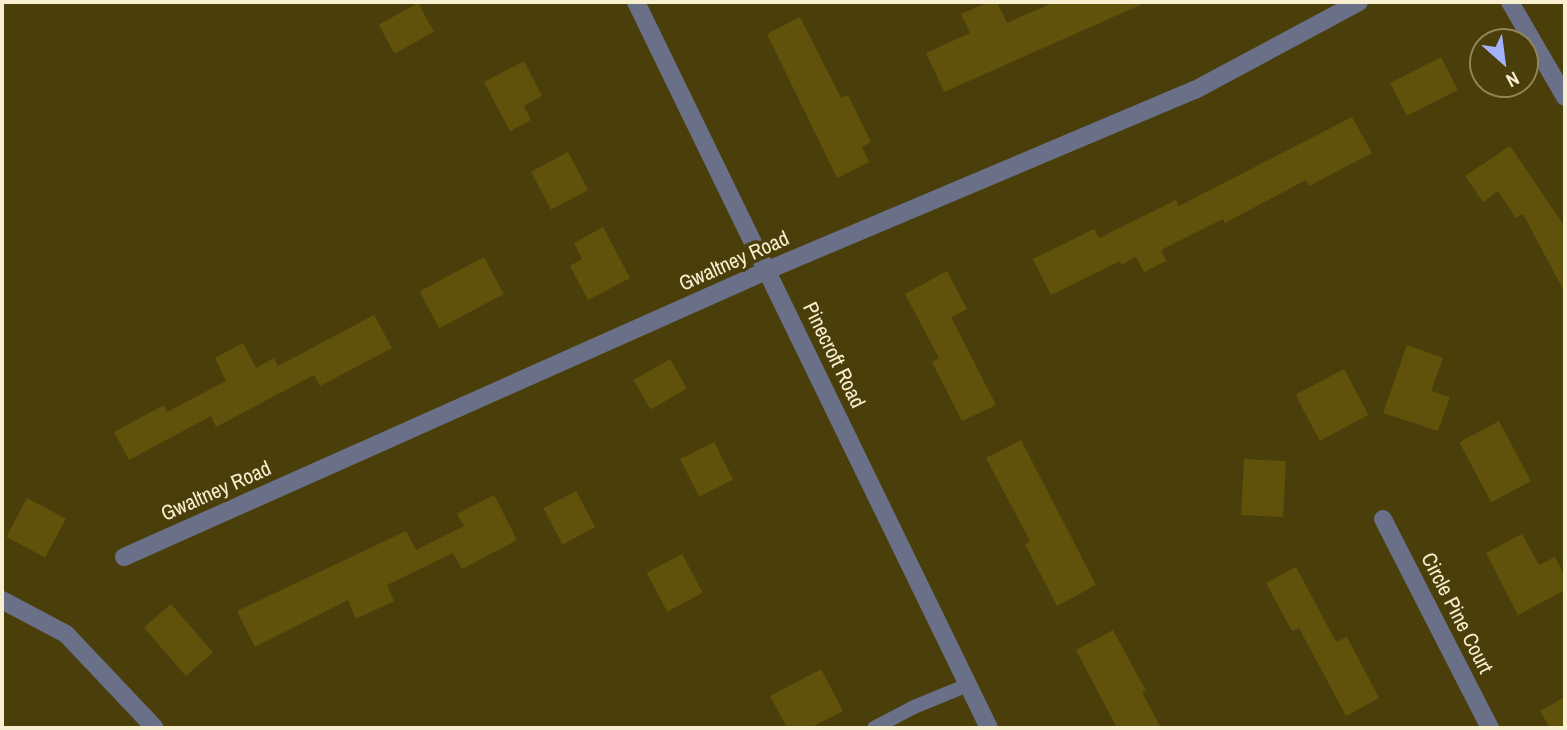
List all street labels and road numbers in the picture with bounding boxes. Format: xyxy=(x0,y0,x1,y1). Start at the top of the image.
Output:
street label: Gwaltney Road xyxy=(675,226,793,296)
street label: Pinecroft Road xyxy=(797,298,871,412)
street label: Gwaltney Road xyxy=(157,456,275,526)
street label: Circle Pine Court xyxy=(1416,548,1498,678)

